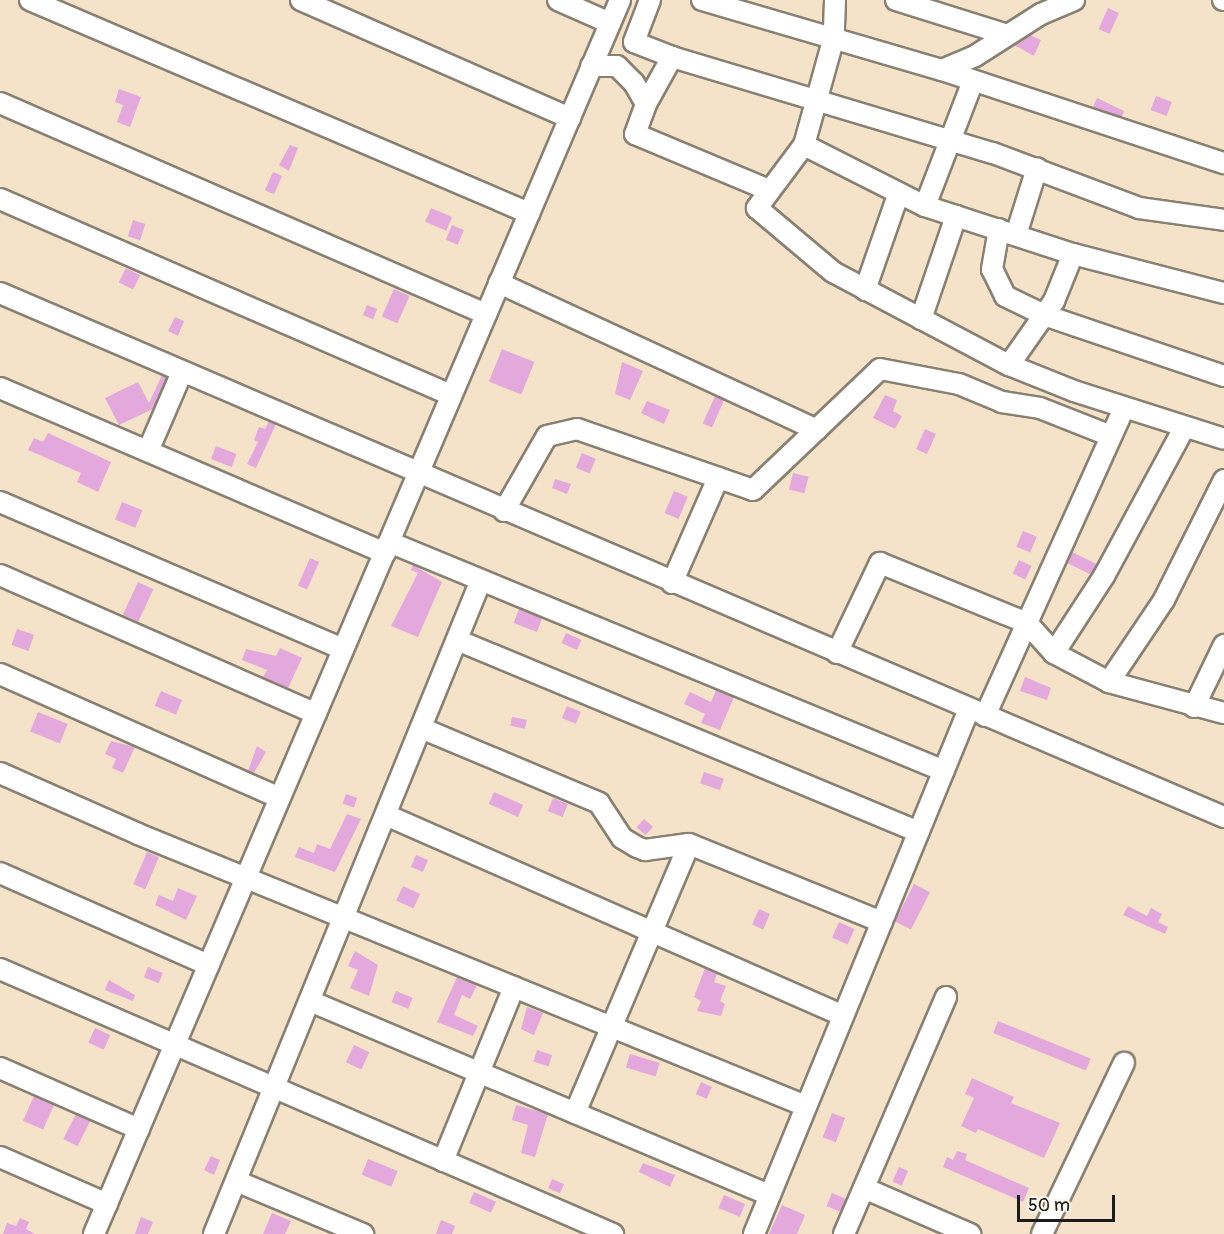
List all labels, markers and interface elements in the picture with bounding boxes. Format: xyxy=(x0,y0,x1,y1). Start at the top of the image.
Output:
scale bar xyxy=(1020,1183,1118,1221)
text: 50 m xyxy=(1028,1194,1070,1217)

